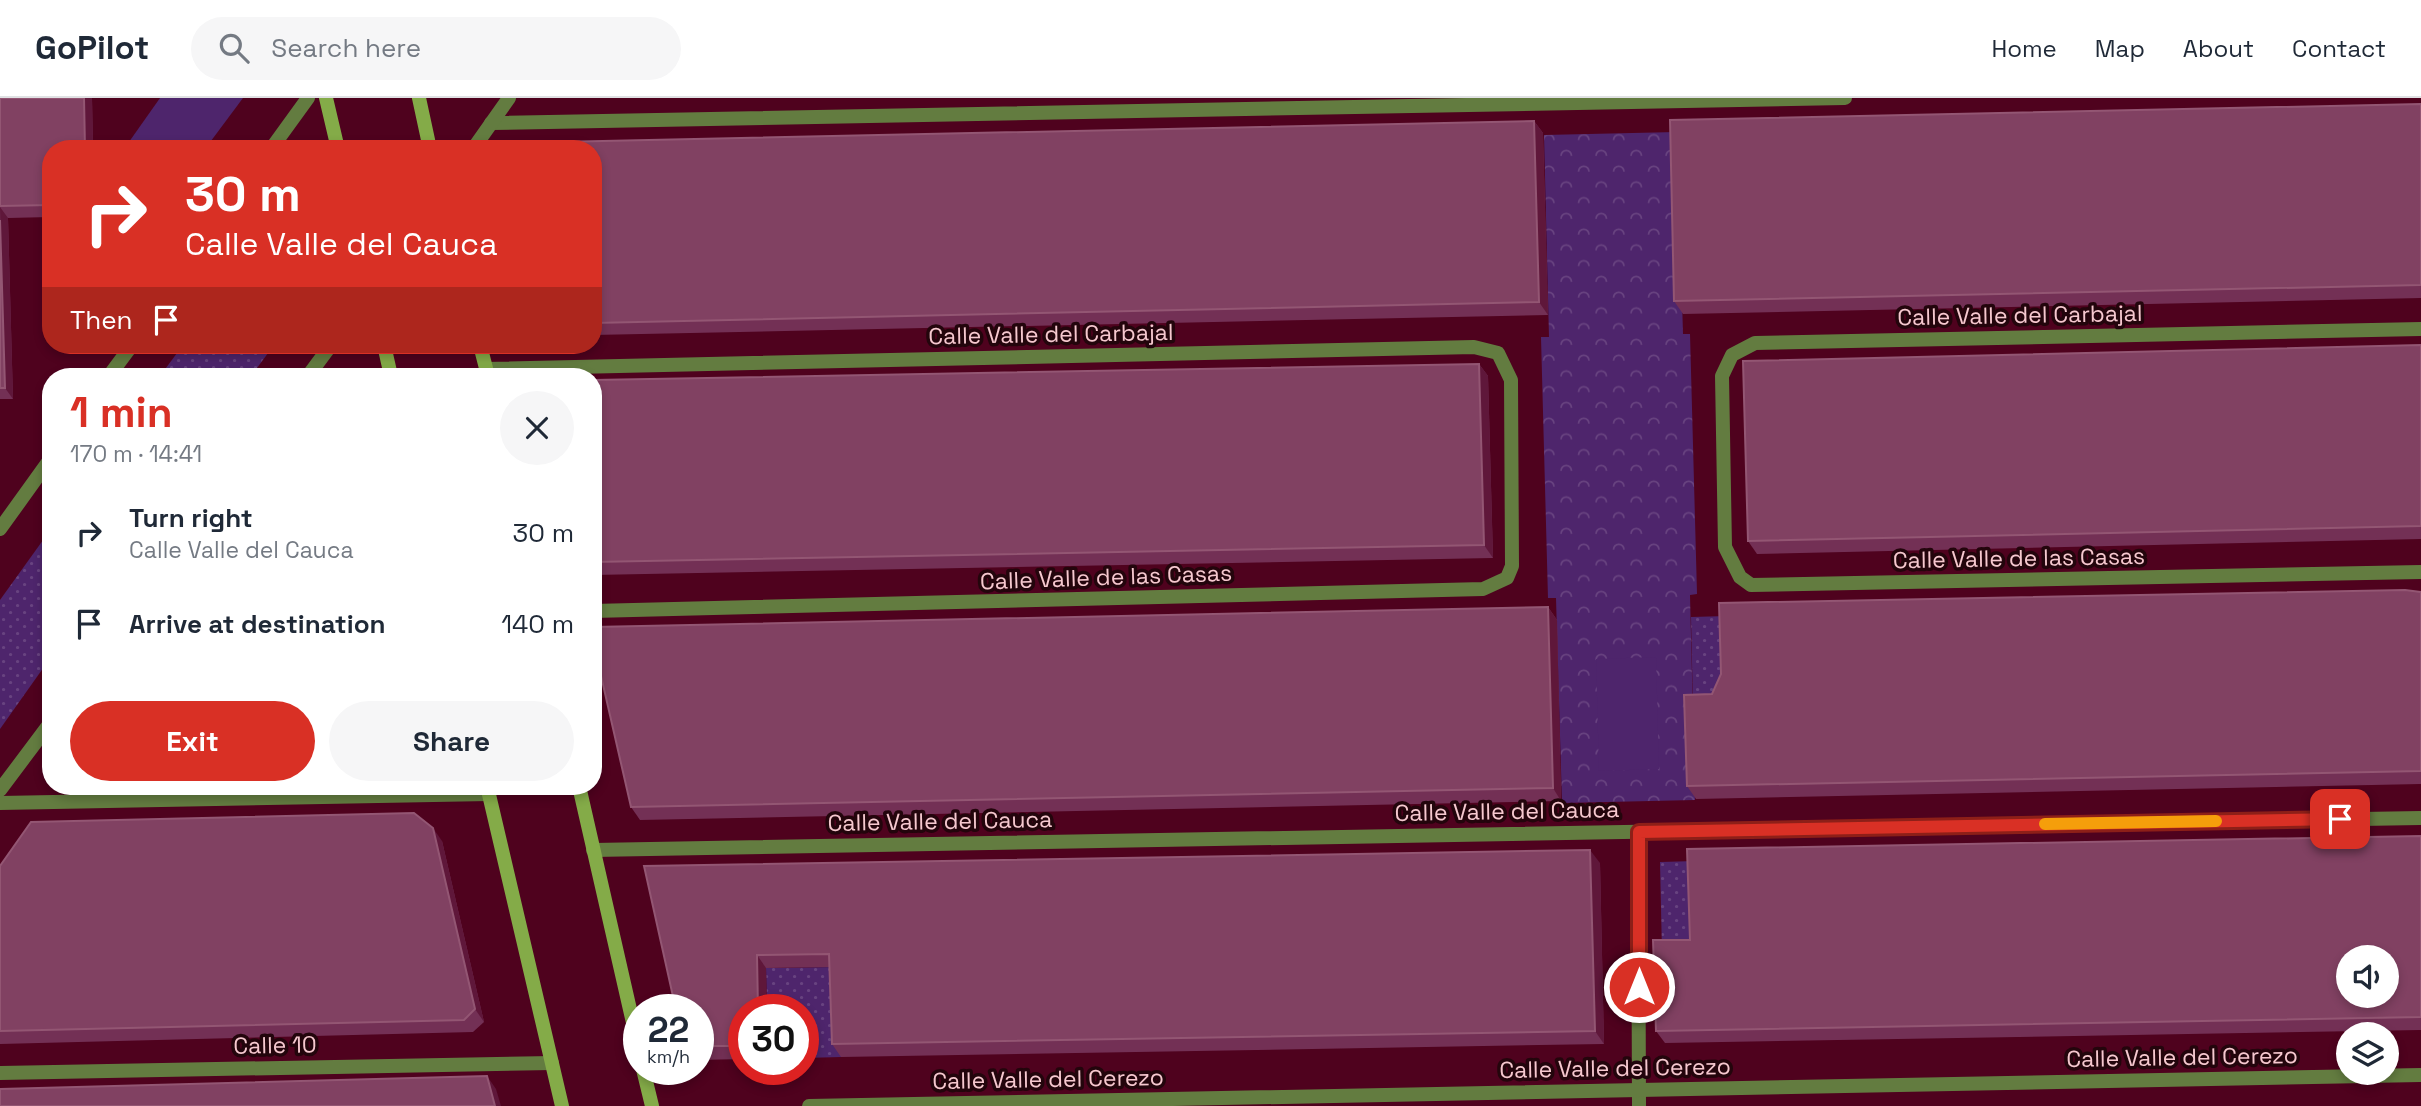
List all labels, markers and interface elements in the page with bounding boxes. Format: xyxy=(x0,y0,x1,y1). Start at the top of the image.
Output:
search box xyxy=(191,17,681,80)
text: GoPilot xyxy=(35,27,149,69)
icon: search xyxy=(215,29,253,67)
text: Search here xyxy=(271,31,421,65)
text: Home xyxy=(1991,33,2057,64)
text: Map xyxy=(2095,33,2145,64)
text: About xyxy=(2183,33,2254,64)
text: Contact xyxy=(2292,33,2386,64)
text: 30 m xyxy=(185,163,301,225)
icon: right xyxy=(70,168,161,259)
text: Calle Valle del Cauca xyxy=(185,224,498,264)
street label: Calle Valle del Carbajal xyxy=(1897,298,2143,332)
icon: arrive xyxy=(147,301,185,339)
text: Then xyxy=(70,303,133,337)
street label: Calle Valle del Carbajal xyxy=(928,317,1174,351)
text: 1 min xyxy=(70,386,173,439)
button: close xyxy=(500,391,574,465)
text: 170 m · 14:41 xyxy=(70,439,202,469)
text: Turn right xyxy=(129,501,253,535)
icon: right xyxy=(70,514,108,552)
text: 30 m xyxy=(513,516,574,550)
text: Calle Valle del Cauca xyxy=(129,535,354,565)
street label: Calle Valle de las Casas xyxy=(1893,541,2145,575)
street label: Calle Valle de las Casas xyxy=(979,558,1233,596)
icon: arrive xyxy=(70,605,108,643)
text: Arrive at destination xyxy=(129,607,386,641)
text: 140 m xyxy=(501,607,574,641)
button: Exit xyxy=(70,701,315,781)
button: Share xyxy=(329,701,574,781)
pin xyxy=(2310,789,2370,849)
street label: Calle Valle del Cauca xyxy=(1394,794,1620,828)
icon: arrive xyxy=(2321,800,2359,838)
street label: Calle Valle del Cauca xyxy=(827,804,1053,838)
map controls xyxy=(2336,945,2399,1085)
button: sound xyxy=(2336,945,2399,1008)
position arrow xyxy=(1602,950,1676,1024)
speed limit sign: 30 xyxy=(728,994,819,1085)
text: 22 xyxy=(648,1008,689,1052)
button: layers xyxy=(2336,1022,2399,1085)
street label: Calle 10 xyxy=(233,1029,317,1061)
street label: Calle Valle del Cerezo xyxy=(2066,1040,2298,1074)
text: km/h xyxy=(647,1045,690,1068)
street label: Calle Valle del Cerezo xyxy=(1499,1051,1731,1085)
street label: Calle Valle del Cerezo xyxy=(932,1062,1164,1096)

